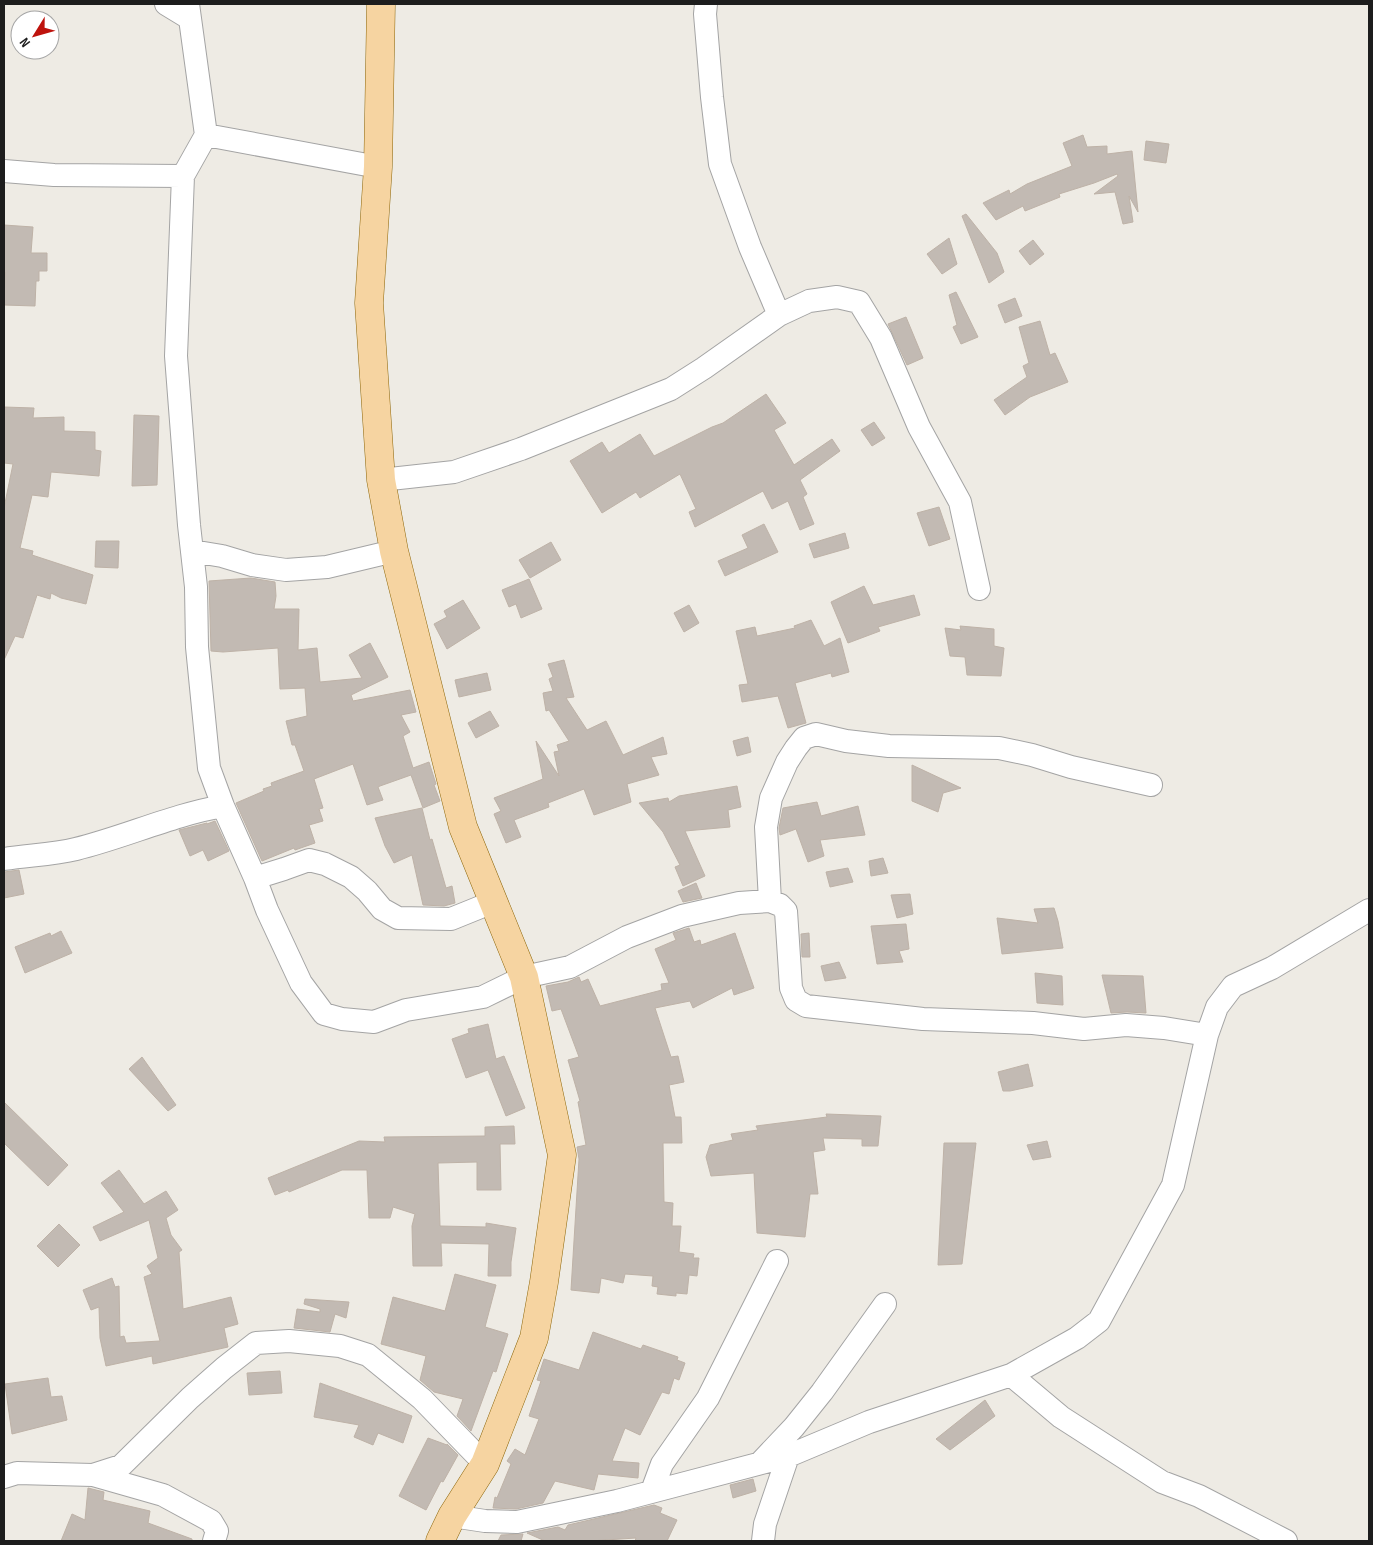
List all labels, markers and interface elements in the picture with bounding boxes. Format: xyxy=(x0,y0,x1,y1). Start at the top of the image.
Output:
north arrow xyxy=(10,10,60,60)
text: N xyxy=(16,34,34,51)

